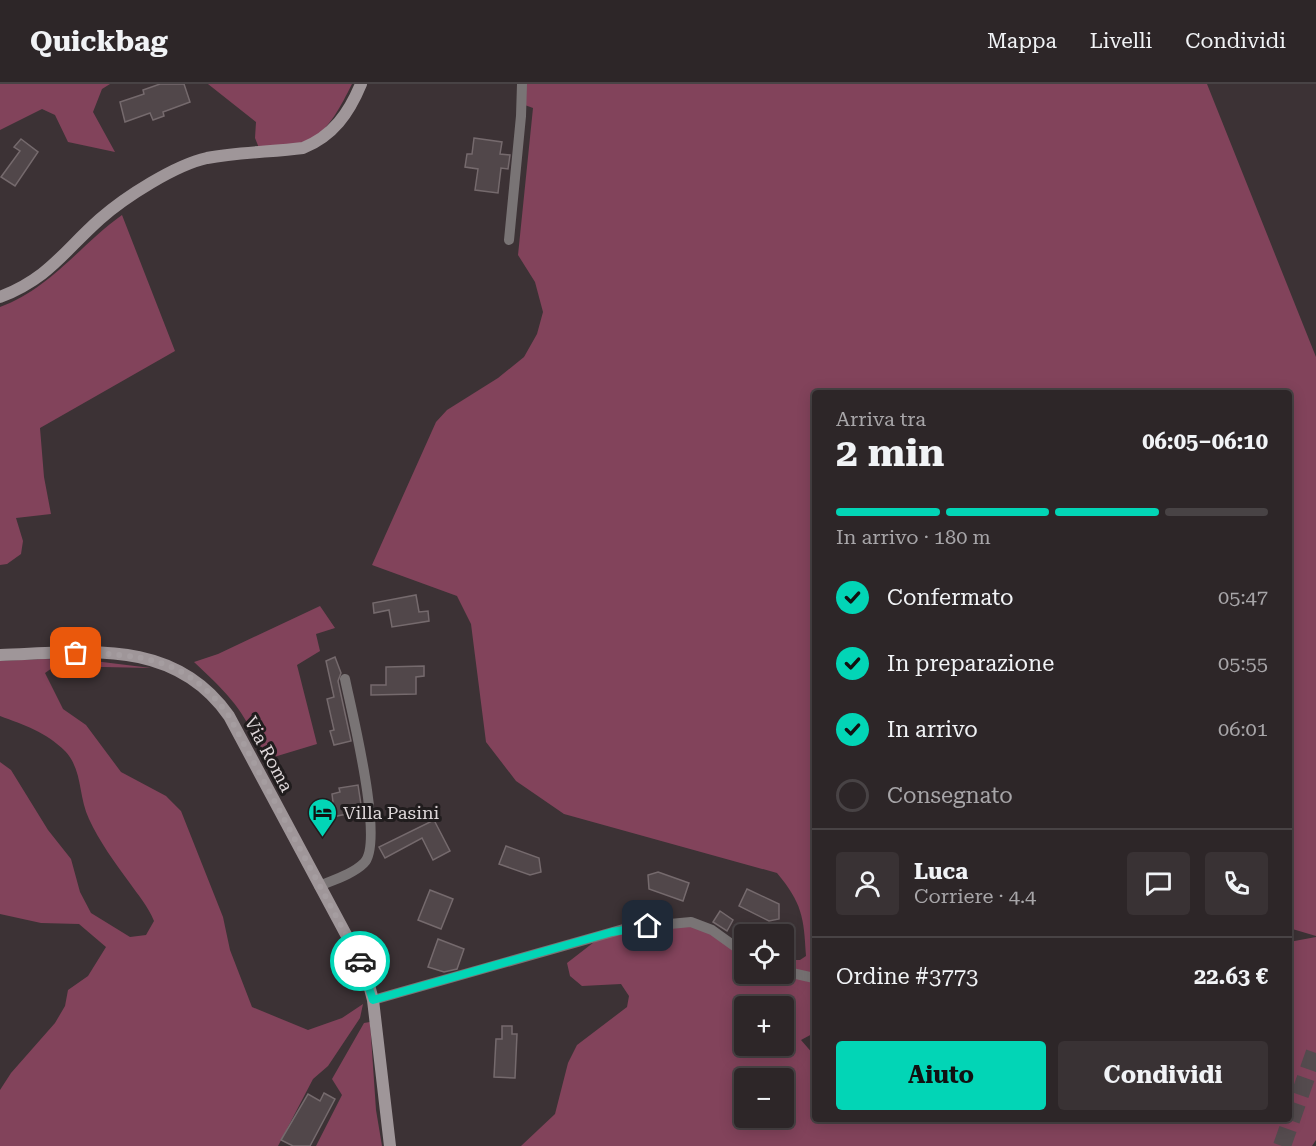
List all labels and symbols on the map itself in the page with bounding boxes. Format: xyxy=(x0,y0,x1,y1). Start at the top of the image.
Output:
pin xyxy=(50,627,101,678)
street label: Via Roma xyxy=(240,713,298,795)
hotel icon: Villa Pasini xyxy=(306,796,338,838)
place label: Villa Pasini xyxy=(343,802,440,823)
pin xyxy=(622,900,673,951)
courier xyxy=(330,931,390,991)

